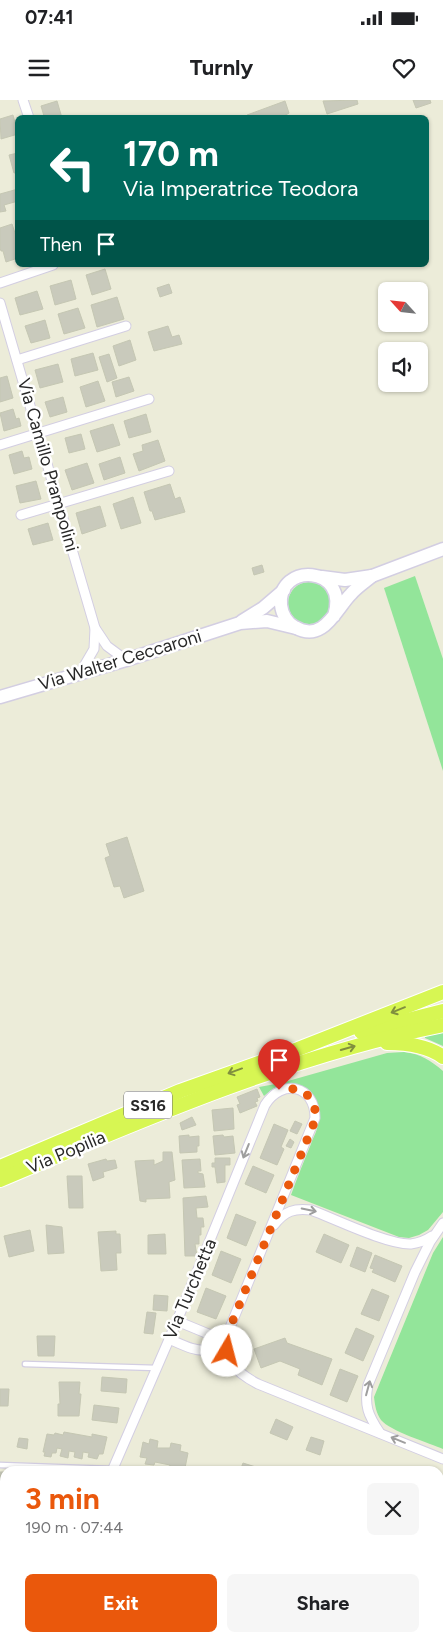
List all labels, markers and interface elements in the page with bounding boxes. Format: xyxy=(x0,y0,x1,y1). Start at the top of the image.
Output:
text: 07:41 xyxy=(25,6,74,29)
icon: menu xyxy=(25,54,53,82)
text: Turnly xyxy=(190,54,253,81)
icon: heart xyxy=(390,54,418,82)
text: 170 m xyxy=(123,133,219,175)
icon: left xyxy=(40,135,105,200)
text: Via Imperatrice Teodora xyxy=(123,175,358,202)
icon: arrive xyxy=(92,230,120,258)
text: Then xyxy=(40,233,82,256)
north arrow xyxy=(378,282,428,332)
map controls xyxy=(378,282,428,392)
button: sound xyxy=(378,342,428,392)
street label: Via Camillo Prampolini xyxy=(13,376,83,554)
street label: Via Walter Ceccaroni xyxy=(36,625,204,695)
one-way arrow xyxy=(391,1006,406,1015)
pin xyxy=(258,1039,300,1090)
one-way arrow xyxy=(340,1043,356,1053)
icon: arrive xyxy=(265,1046,293,1074)
one-way arrow xyxy=(228,1067,244,1076)
road number: SS16 xyxy=(124,1092,172,1118)
street label: Via Popilia xyxy=(23,1126,109,1178)
one-way arrow xyxy=(241,1143,251,1158)
one-way arrow xyxy=(301,1206,317,1216)
street label: Via Turchetta xyxy=(159,1235,221,1343)
position arrow xyxy=(200,1324,252,1376)
one-way arrow xyxy=(364,1381,373,1397)
one-way arrow xyxy=(391,1435,406,1445)
text: 3 min xyxy=(25,1480,100,1517)
button: close xyxy=(367,1483,419,1535)
text: 190 m · 07:44 xyxy=(25,1518,123,1537)
button: Exit xyxy=(25,1574,217,1632)
button: Share xyxy=(227,1574,419,1632)

